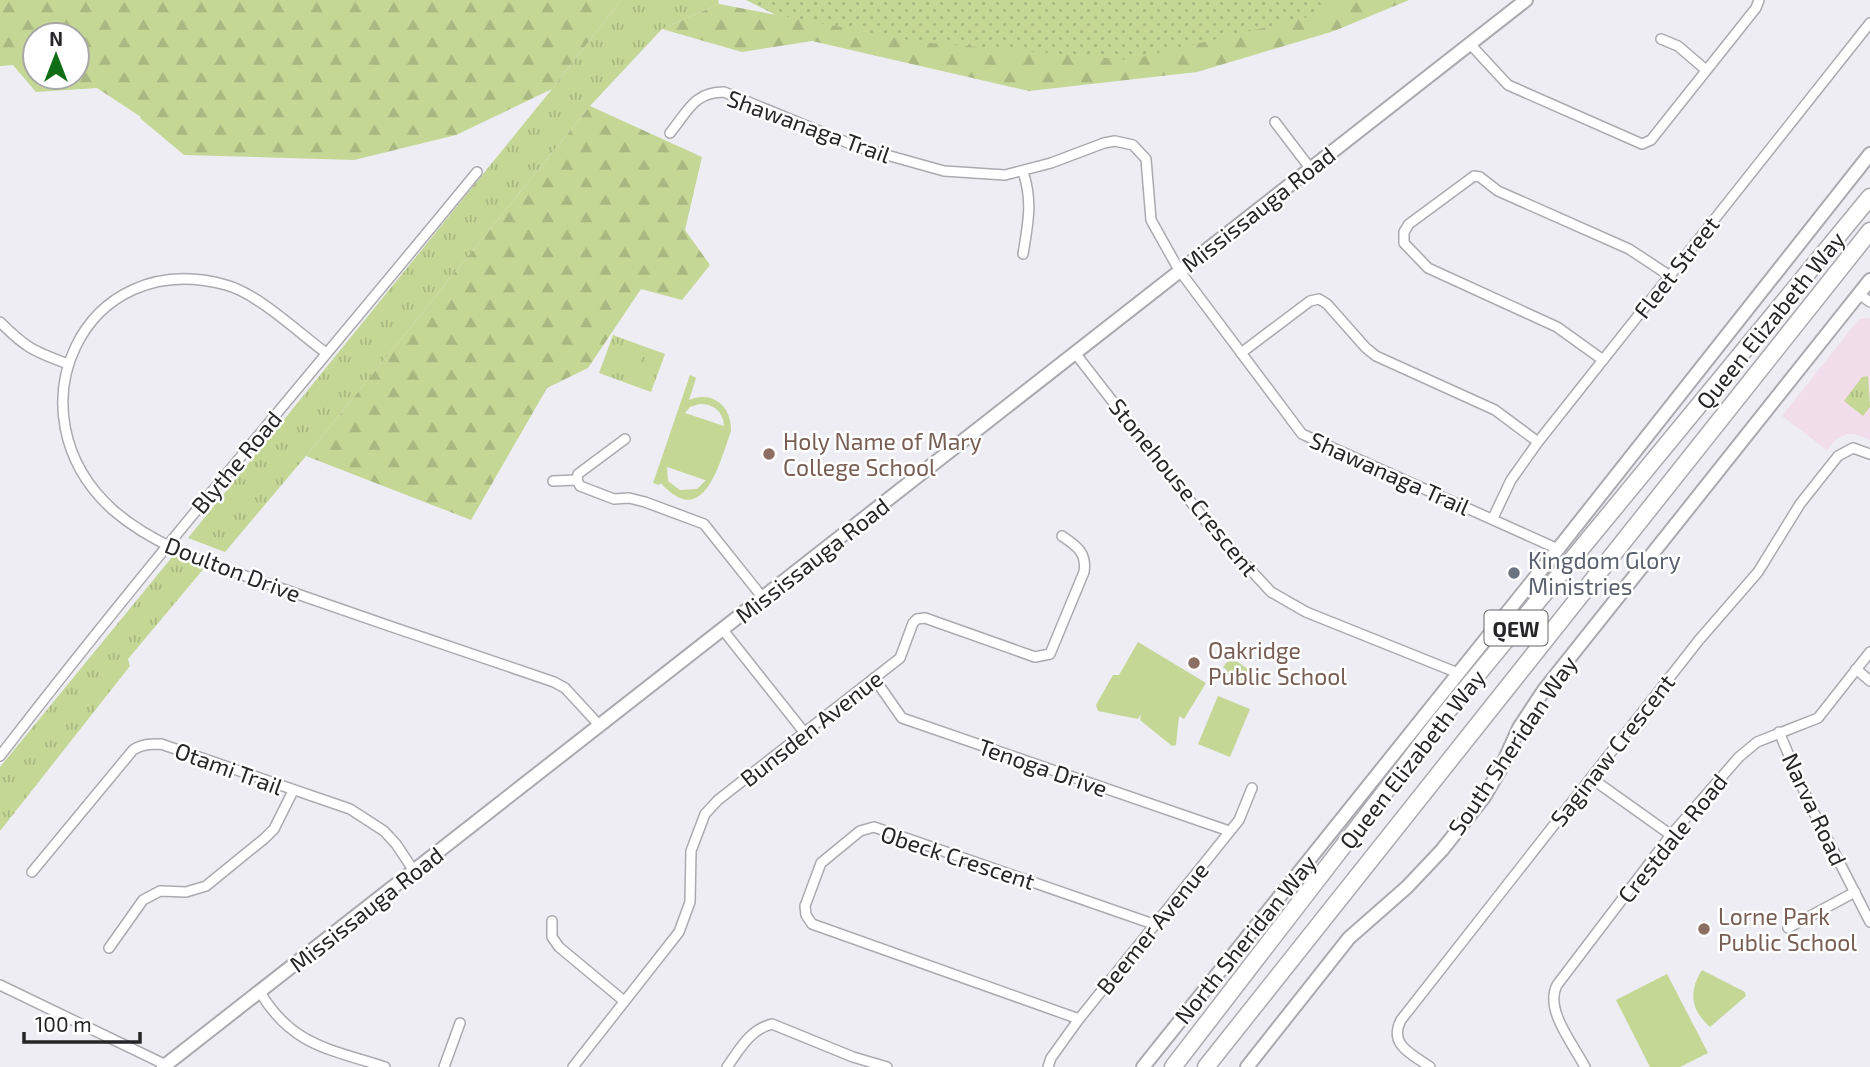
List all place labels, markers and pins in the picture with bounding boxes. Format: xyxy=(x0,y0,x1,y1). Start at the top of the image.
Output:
place label: Holy Name of Mary College School xyxy=(783,427,982,481)
marker: Holy Name of Mary College School xyxy=(761,446,777,462)
place label: Kingdom Glory Ministries xyxy=(1528,546,1681,600)
marker: Kingdom Glory Ministries xyxy=(1506,565,1522,581)
place label: Oakridge Public School xyxy=(1208,636,1347,690)
marker: Oakridge Public School xyxy=(1186,655,1202,671)
place label: Lorne Park Public School xyxy=(1718,902,1857,956)
marker: Lorne Park Public School xyxy=(1696,921,1712,937)

